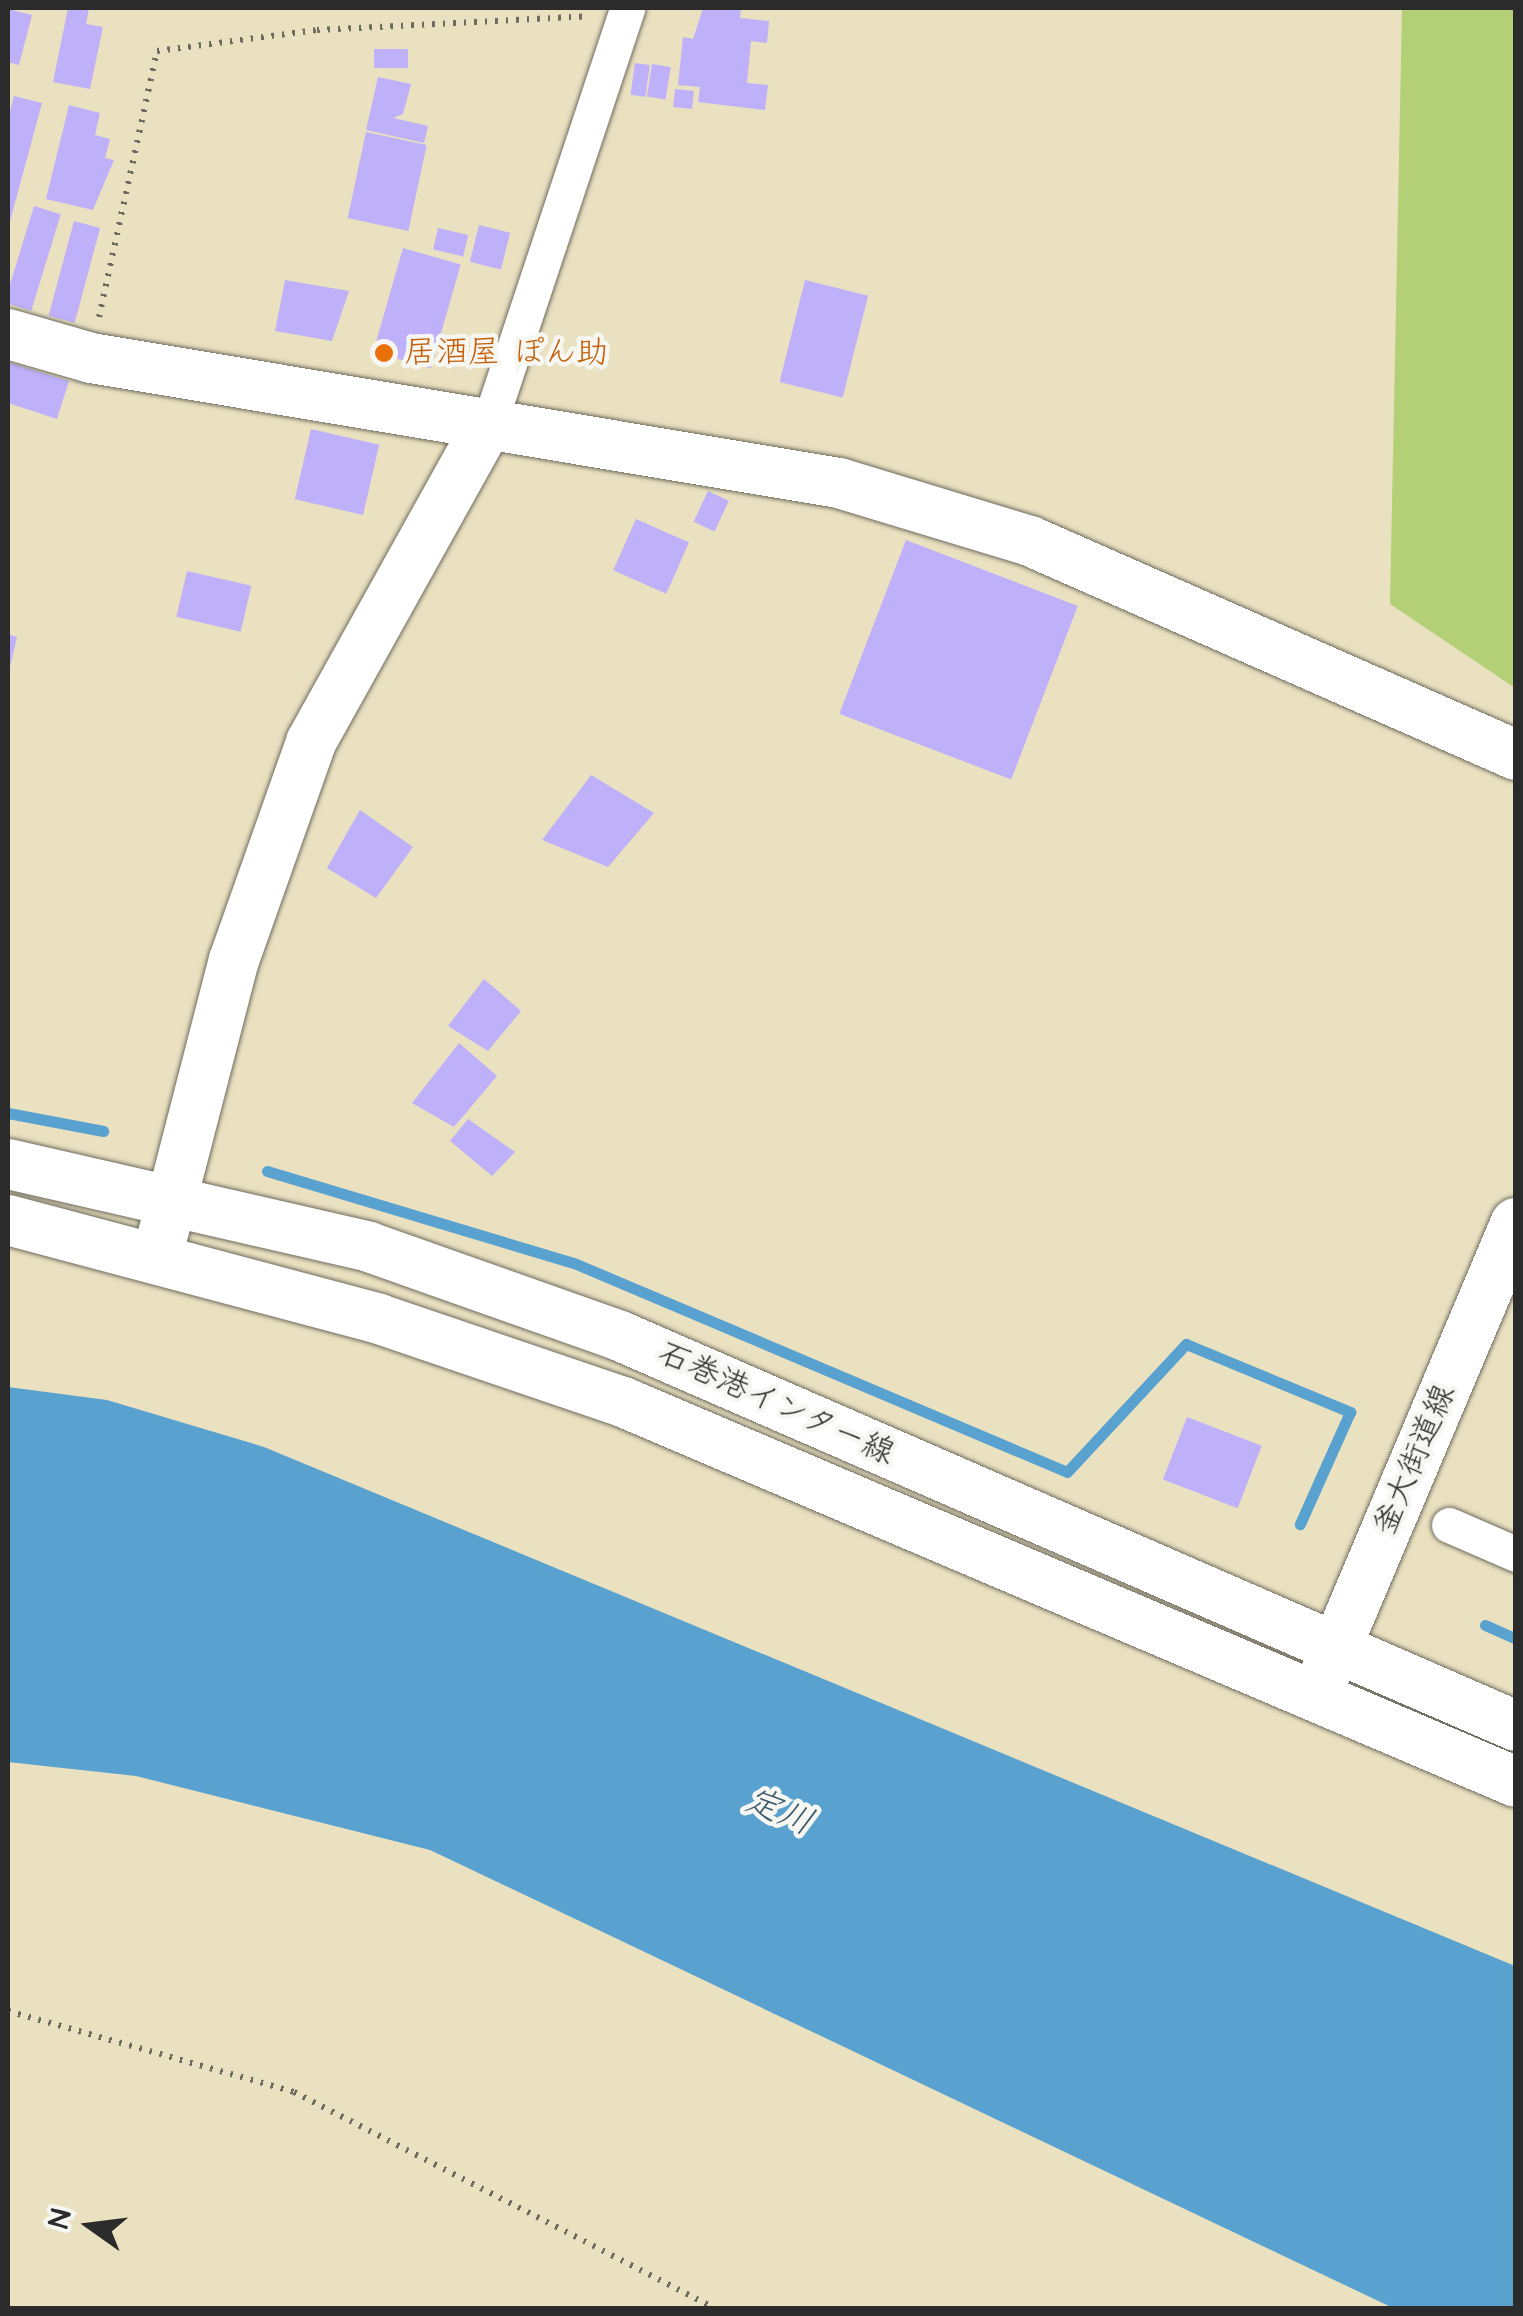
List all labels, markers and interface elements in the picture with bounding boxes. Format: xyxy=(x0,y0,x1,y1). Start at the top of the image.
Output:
place label: 居酒屋 ぽん助 xyxy=(404,334,609,372)
marker: 居酒屋 ぽん助 xyxy=(373,342,395,364)
street label: 石巻港インター線 xyxy=(651,1334,901,1474)
street label: 釜大街道線 xyxy=(1366,1379,1464,1541)
water label: 定川 xyxy=(739,1779,819,1845)
north arrow xyxy=(40,2176,140,2276)
text: N xyxy=(39,2205,81,2232)

